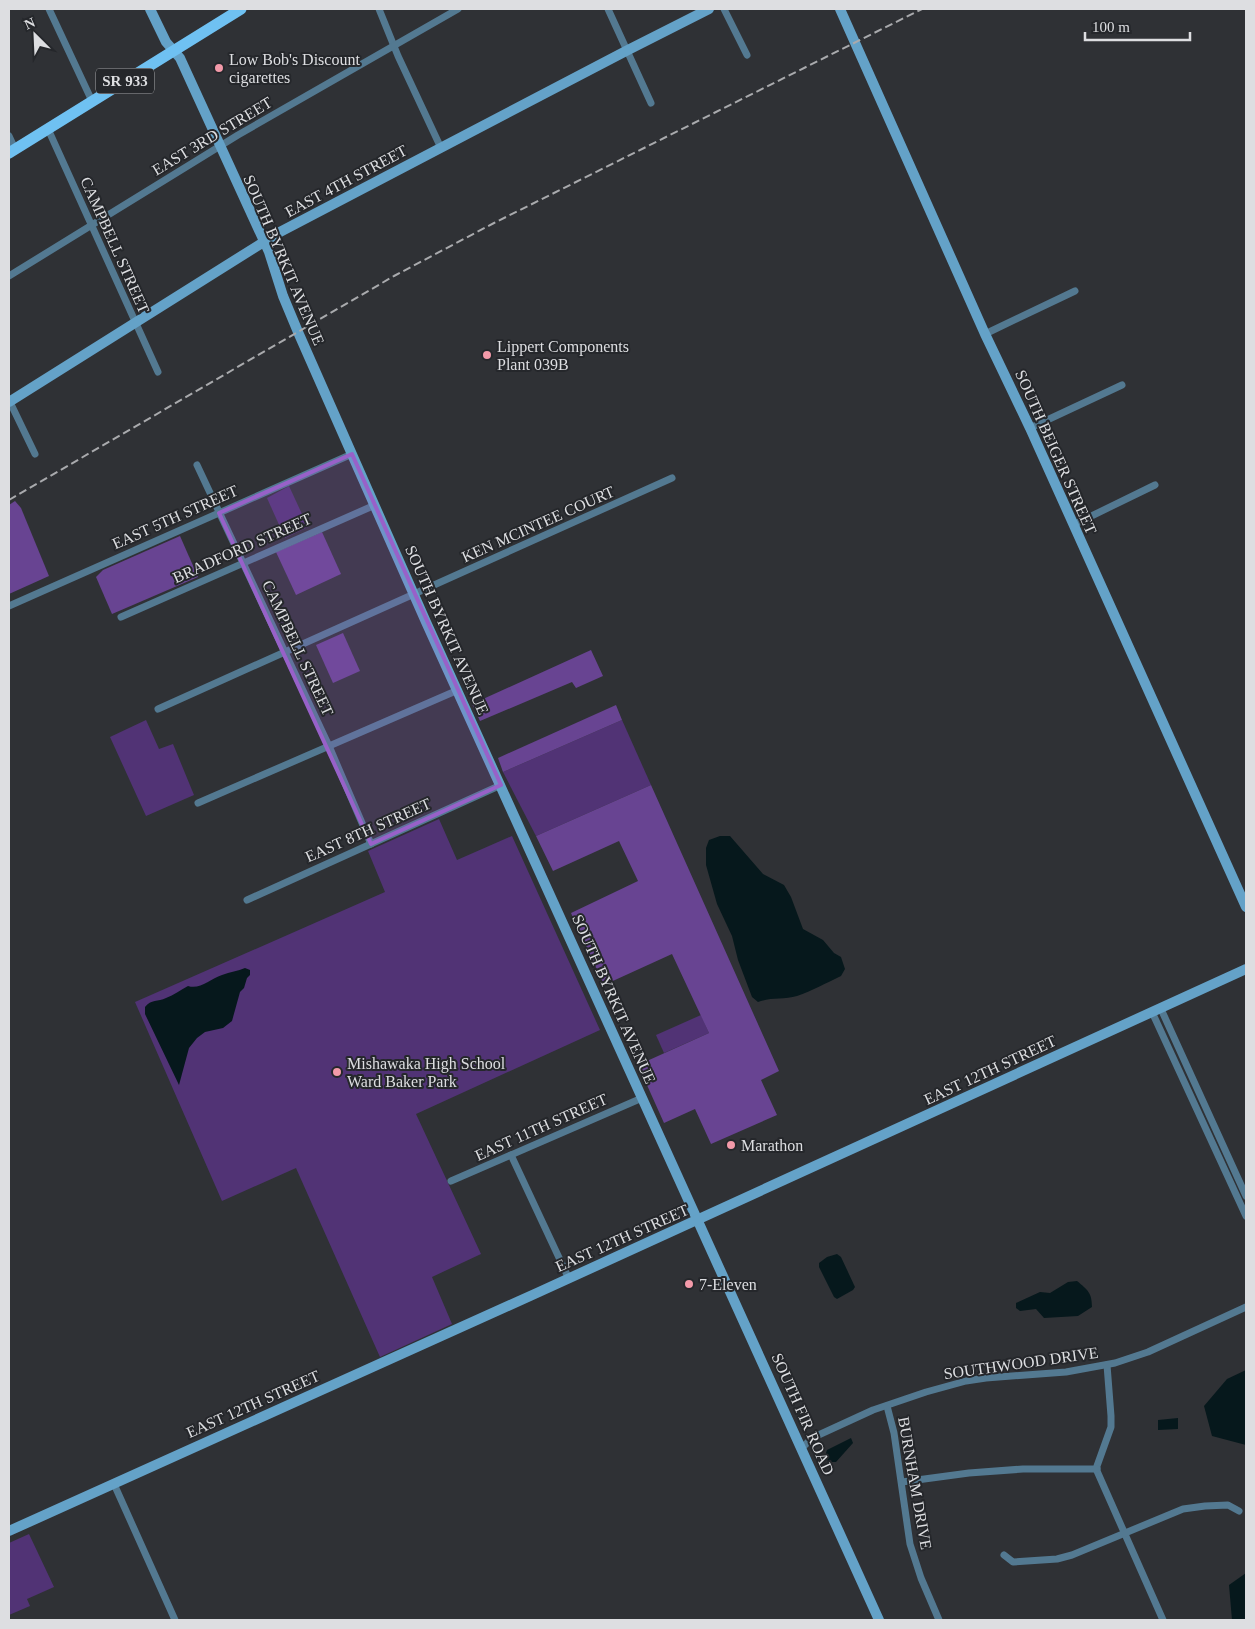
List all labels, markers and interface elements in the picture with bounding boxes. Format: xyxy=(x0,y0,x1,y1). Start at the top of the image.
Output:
north arrow xyxy=(10,10,60,60)
scale bar xyxy=(1085,10,1190,42)
text: N xyxy=(22,15,38,32)
text: 100 m xyxy=(1092,19,1130,35)
place label: Low Bob's Discount cigarettes xyxy=(229,51,360,87)
marker: Low Bob's Discount cigarettes xyxy=(213,62,225,74)
road number: SR 933 xyxy=(96,68,154,94)
street label: EAST 3RD STREET xyxy=(149,93,275,178)
street label: EAST 4TH STREET xyxy=(282,142,410,220)
street label: SOUTH BYRKIT AVENUE xyxy=(240,172,328,348)
street label: CAMPBELL STREET xyxy=(77,174,153,316)
place label: Lippert Components Plant 039B xyxy=(497,338,629,373)
marker: Lippert Components Plant 039B xyxy=(481,349,493,361)
street label: SOUTH BEIGER STREET xyxy=(1012,367,1100,537)
street label: EAST 5TH STREET xyxy=(110,482,241,552)
street label: KEN MCINTEE COURT xyxy=(459,483,617,565)
street label: BRADFORD STREET xyxy=(170,510,314,586)
street label: SOUTH BYRKIT AVENUE xyxy=(402,543,492,717)
street label: CAMPBELL STREET xyxy=(259,578,337,719)
street label: EAST 8TH STREET xyxy=(303,795,434,865)
street label: SOUTH BYRKIT AVENUE xyxy=(569,912,659,1086)
street label: EAST 12TH STREET xyxy=(921,1032,1059,1108)
place label: Mishawaka High School Ward Baker Park xyxy=(347,1055,506,1090)
marker: Mishawaka High School Ward Baker Park xyxy=(331,1066,343,1078)
street label: EAST 11TH STREET xyxy=(472,1090,610,1164)
place label: Marathon xyxy=(741,1137,803,1154)
marker: Marathon xyxy=(725,1139,737,1151)
street label: EAST 12TH STREET xyxy=(553,1201,691,1275)
place label: 7-Eleven xyxy=(699,1276,757,1293)
marker: 7-Eleven xyxy=(683,1278,695,1290)
street label: SOUTHWOOD DRIVE xyxy=(943,1344,1099,1382)
street label: SOUTH FIR ROAD xyxy=(768,1350,838,1478)
street label: EAST 12TH STREET xyxy=(184,1367,322,1441)
street label: BURNHAM DRIVE xyxy=(895,1415,935,1551)

